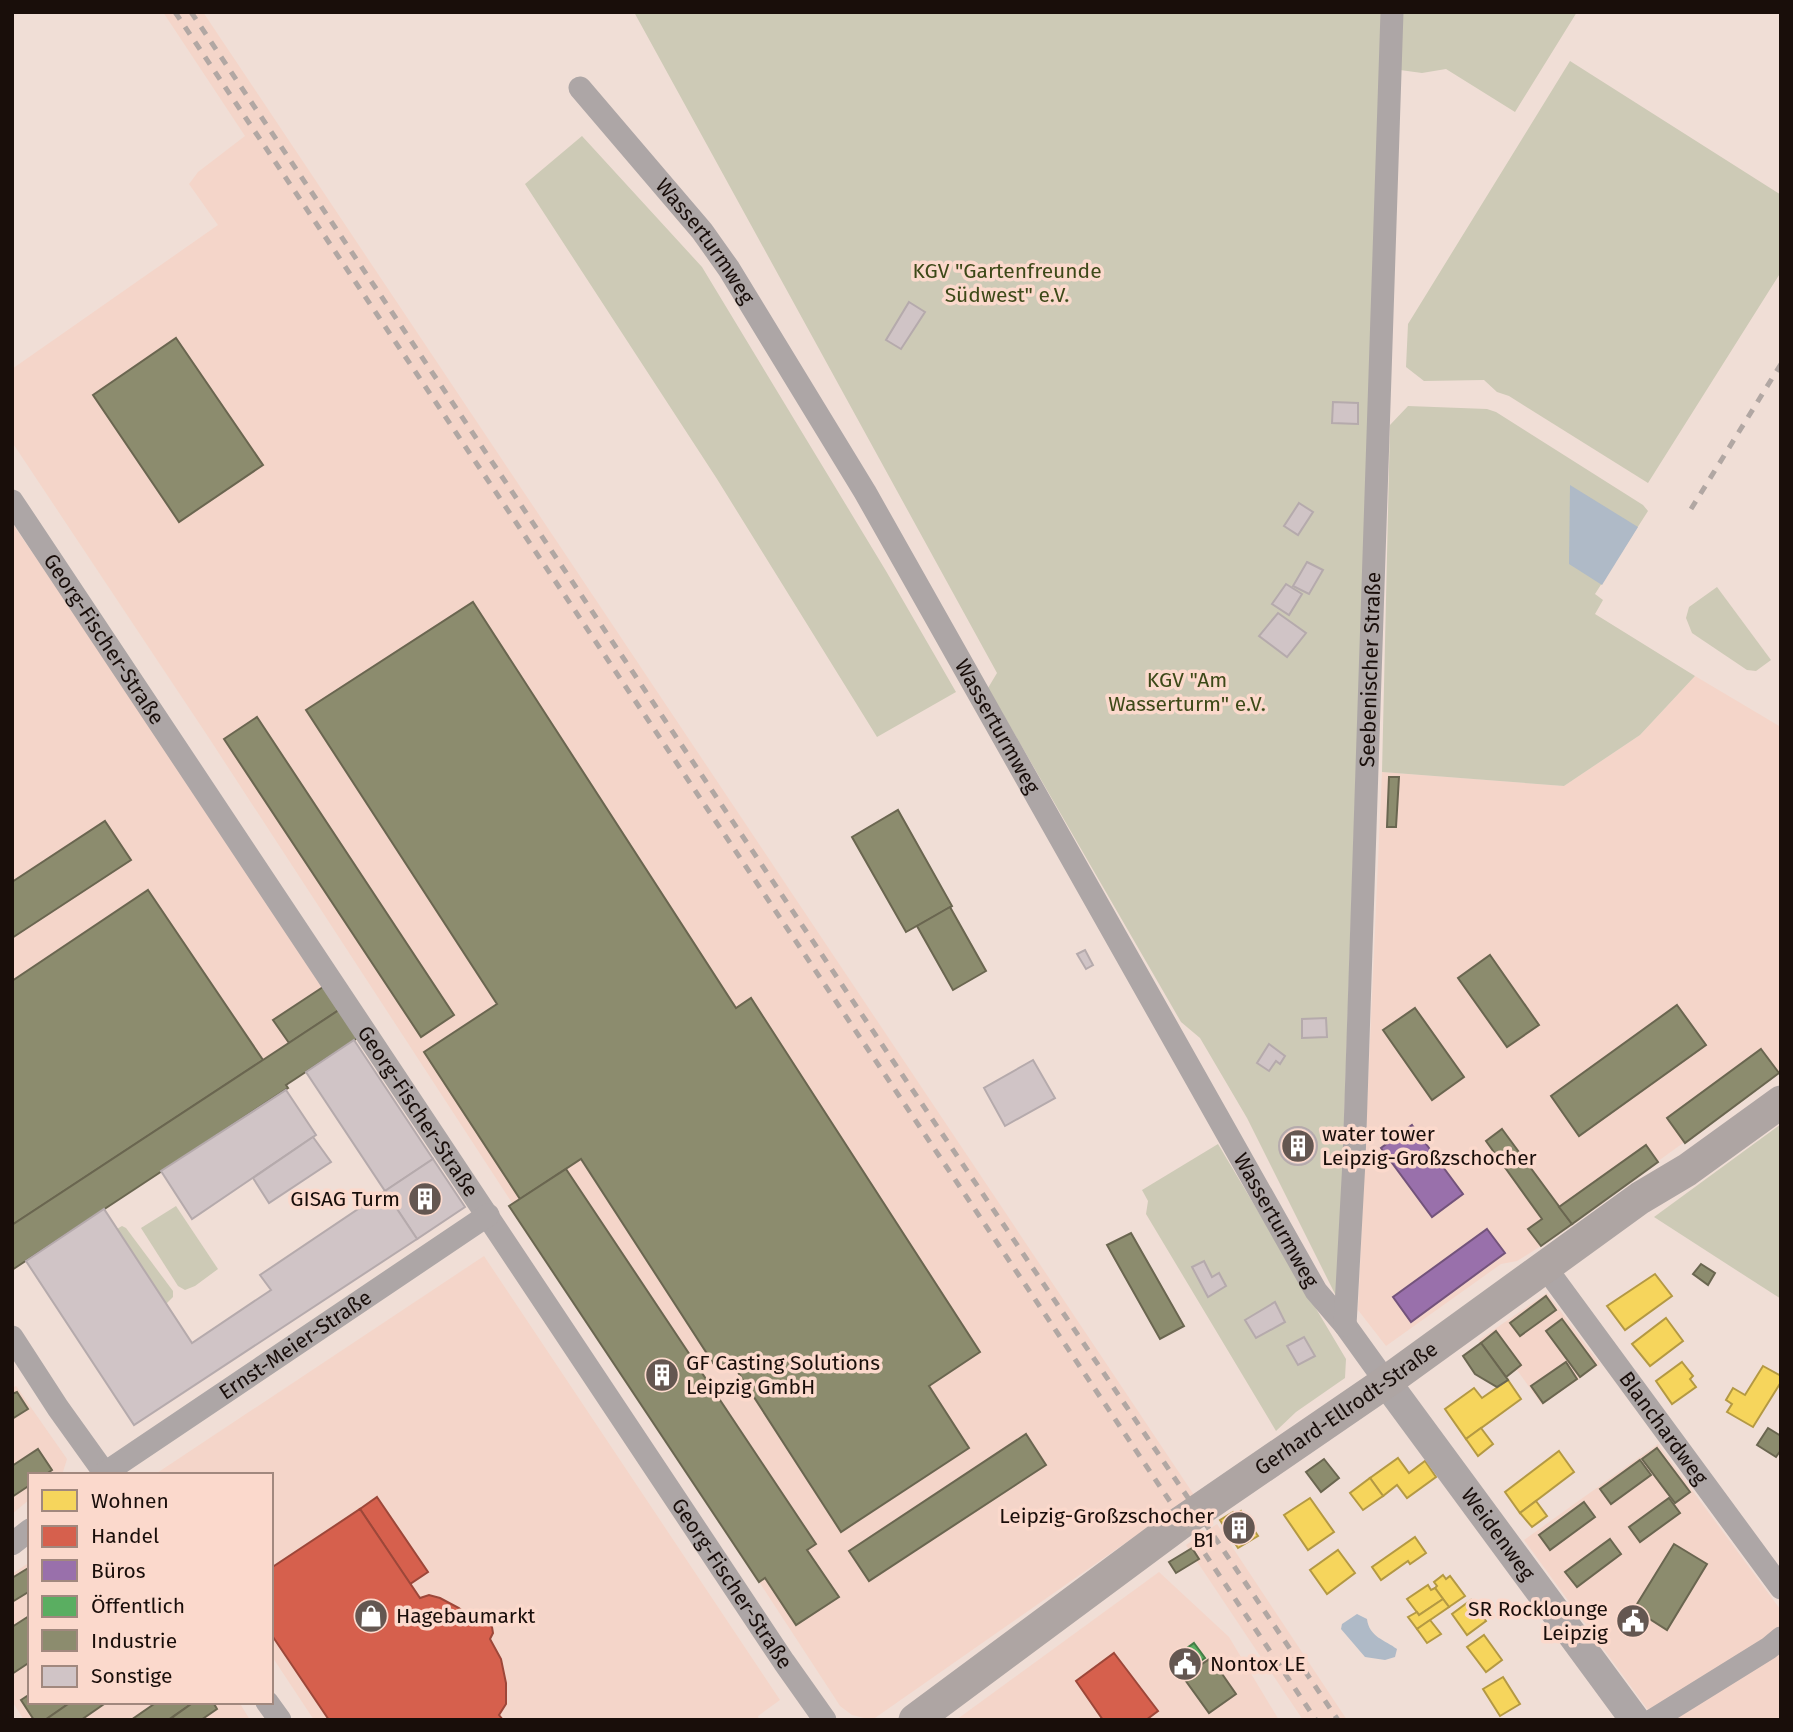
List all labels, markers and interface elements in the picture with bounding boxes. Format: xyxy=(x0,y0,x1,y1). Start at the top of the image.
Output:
street label: Wasserturmweg xyxy=(650,173,760,309)
park label: KGV "Gartenfreunde Südwest" e.V. xyxy=(912,258,1102,308)
street label: Georg-Fischer-Straße xyxy=(38,549,170,730)
street label: Seebenischer Straße xyxy=(1354,571,1386,768)
street label: Wasserturmweg xyxy=(949,655,1046,798)
park label: KGV "Am Wasserturm" e.V. xyxy=(1108,667,1266,717)
street label: Georg-Fischer-Straße xyxy=(352,1021,484,1202)
place label: water tower Leipzig-Großzschocher xyxy=(1322,1121,1537,1171)
building icon: water tower Leipzig-Großzschocher xyxy=(1279,1127,1317,1165)
street label: Wasserturmweg xyxy=(1228,1148,1324,1292)
building icon: GISAG Turm xyxy=(406,1180,444,1218)
place label: GISAG Turm xyxy=(290,1186,400,1212)
street label: Ernst-Meier-Straße xyxy=(214,1284,377,1405)
street label: Gerhard-Ellrodt-Straße xyxy=(1250,1336,1443,1481)
place label: GF Casting Solutions Leipzig GmbH xyxy=(686,1350,880,1400)
building icon: GF Casting Solutions Leipzig GmbH xyxy=(643,1356,681,1394)
street label: Blanchardweg xyxy=(1613,1367,1714,1490)
legend xyxy=(28,1473,273,1704)
street label: Weidenweg xyxy=(1456,1483,1541,1586)
text: Wohnen xyxy=(91,1488,169,1514)
street label: Georg-Fischer-Straße xyxy=(666,1493,798,1674)
place label: Leipzig-Großzschocher B1 xyxy=(999,1503,1214,1553)
building icon: Leipzig-Großzschocher B1 xyxy=(1220,1509,1258,1547)
text: Handel xyxy=(91,1523,159,1549)
text: Büros xyxy=(91,1558,146,1584)
text: Öffentlich xyxy=(91,1593,185,1619)
place label: SR Rocklounge Leipzig xyxy=(1468,1596,1608,1646)
shop icon: Hagebaumarkt xyxy=(352,1597,390,1635)
public building icon: SR Rocklounge Leipzig xyxy=(1614,1602,1652,1640)
place label: Hagebaumarkt xyxy=(396,1603,536,1629)
text: Industrie xyxy=(91,1628,177,1654)
public building icon: Nontox LE xyxy=(1166,1645,1204,1683)
place label: Nontox LE xyxy=(1210,1651,1306,1677)
text: Sonstige xyxy=(91,1663,172,1689)

